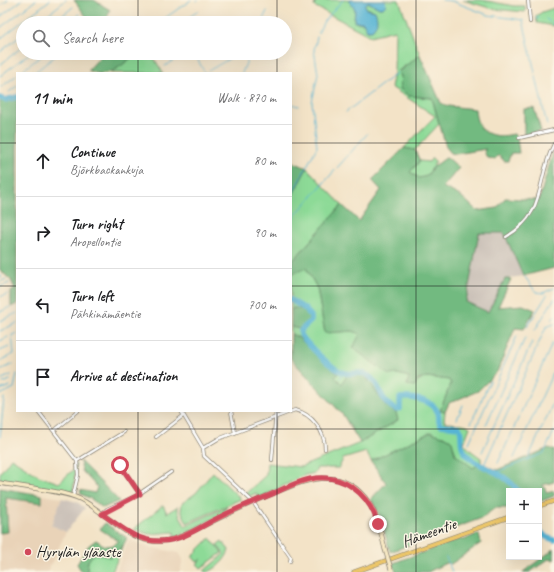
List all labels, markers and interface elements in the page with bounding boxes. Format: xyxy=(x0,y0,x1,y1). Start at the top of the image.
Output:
search box xyxy=(16,16,292,60)
icon: search xyxy=(30,27,52,49)
text: Search here xyxy=(62,29,123,48)
text: 11 min xyxy=(32,88,72,109)
text: Walk · 870 m xyxy=(217,90,276,106)
text: Continue xyxy=(70,143,115,162)
icon: ahead xyxy=(32,150,54,172)
text: 80 m xyxy=(254,153,276,169)
text: Björkbackankuja xyxy=(70,162,143,178)
text: Turn right xyxy=(70,215,123,234)
icon: right xyxy=(32,222,54,244)
text: 90 m xyxy=(254,225,276,241)
text: Aropellontie xyxy=(70,234,121,250)
text: Turn left xyxy=(70,287,113,306)
icon: left xyxy=(32,294,54,316)
text: 700 m xyxy=(248,297,276,313)
text: Pähkinämäentie xyxy=(70,306,140,322)
icon: arrive xyxy=(32,366,54,388)
text: Arrive at destination xyxy=(70,367,177,386)
route start xyxy=(111,456,129,474)
map controls xyxy=(506,488,542,560)
button: + xyxy=(506,488,542,524)
street label: Hämeentie xyxy=(399,513,460,552)
route end xyxy=(369,515,387,533)
button: − xyxy=(506,524,542,560)
place label: Hyrylän yläaste xyxy=(36,542,123,562)
marker: Hyrylän yläaste xyxy=(23,547,33,557)

